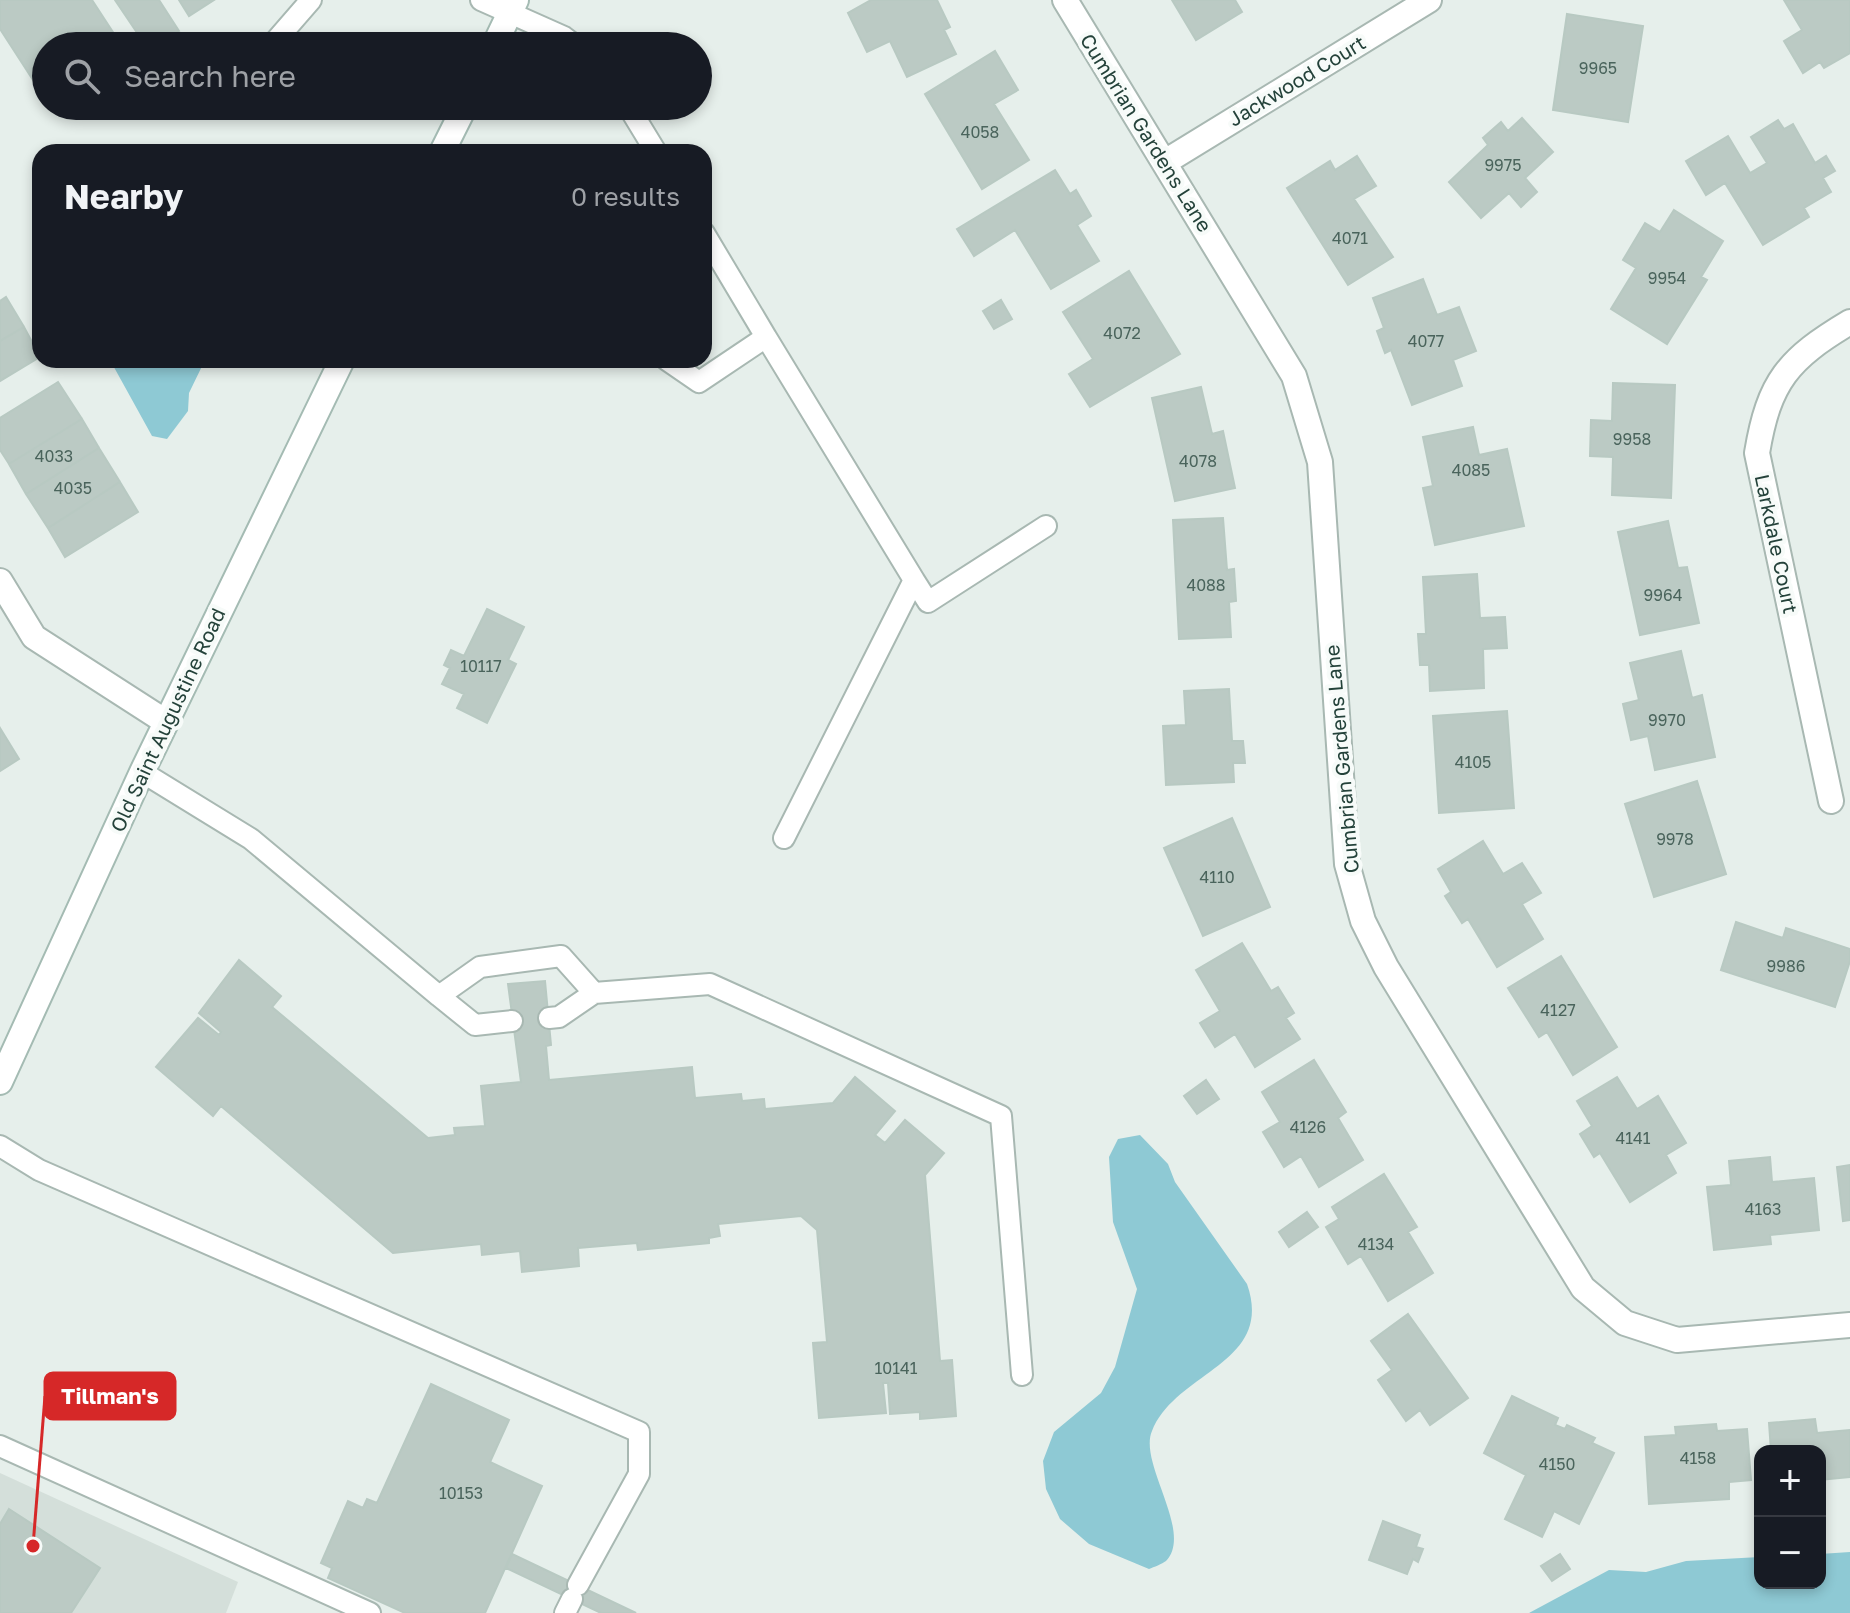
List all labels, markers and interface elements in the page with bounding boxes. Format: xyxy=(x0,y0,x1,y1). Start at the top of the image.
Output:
street label: Cumbrian Gardens Lane xyxy=(1076,29,1218,236)
street label: Jackwood Court xyxy=(1223,30,1370,131)
search box xyxy=(32,32,712,120)
icon: search xyxy=(60,54,104,98)
text: Search here xyxy=(124,58,296,94)
house number: 9965 xyxy=(1579,58,1617,78)
house number: 4058 xyxy=(961,122,999,142)
house number: 9975 xyxy=(1484,155,1522,175)
text: Nearby xyxy=(64,176,184,216)
text: 0 results xyxy=(571,181,680,212)
house number: 4071 xyxy=(1332,228,1368,248)
house number: 9954 xyxy=(1648,268,1686,288)
house number: 4072 xyxy=(1103,323,1141,343)
house number: 4077 xyxy=(1408,331,1444,351)
house number: 9958 xyxy=(1613,429,1651,449)
house number: 4033 xyxy=(35,446,73,466)
house number: 4078 xyxy=(1179,451,1217,471)
house number: 4085 xyxy=(1452,460,1490,480)
street label: Larkdale Court xyxy=(1750,472,1803,616)
house number: 4035 xyxy=(54,478,92,498)
house number: 4088 xyxy=(1186,575,1226,595)
house number: 9964 xyxy=(1644,585,1682,605)
street label: Old Saint Augustine Road xyxy=(105,604,230,835)
street label: Cumbrian Gardens Lane xyxy=(1319,644,1363,874)
house number: 10117 xyxy=(460,656,502,676)
house number: 9970 xyxy=(1648,710,1686,730)
house number: 4105 xyxy=(1455,752,1491,772)
house number: 9978 xyxy=(1656,829,1694,849)
house number: 4110 xyxy=(1199,867,1235,887)
house number: 9986 xyxy=(1767,956,1805,976)
house number: 4127 xyxy=(1540,1000,1576,1020)
house number: 4126 xyxy=(1290,1117,1326,1137)
house number: 4141 xyxy=(1615,1128,1651,1148)
house number: 4163 xyxy=(1745,1199,1781,1219)
house number: 4134 xyxy=(1358,1234,1394,1254)
house number: 10141 xyxy=(875,1358,918,1378)
callout: Tillman's xyxy=(45,1373,175,1419)
text: Tillman's xyxy=(61,1382,159,1409)
map controls xyxy=(1754,1445,1826,1589)
button: + xyxy=(1754,1445,1826,1517)
house number: 4158 xyxy=(1680,1448,1716,1468)
house number: 4150 xyxy=(1539,1454,1575,1474)
house number: 10153 xyxy=(439,1483,483,1503)
button: − xyxy=(1754,1517,1826,1589)

